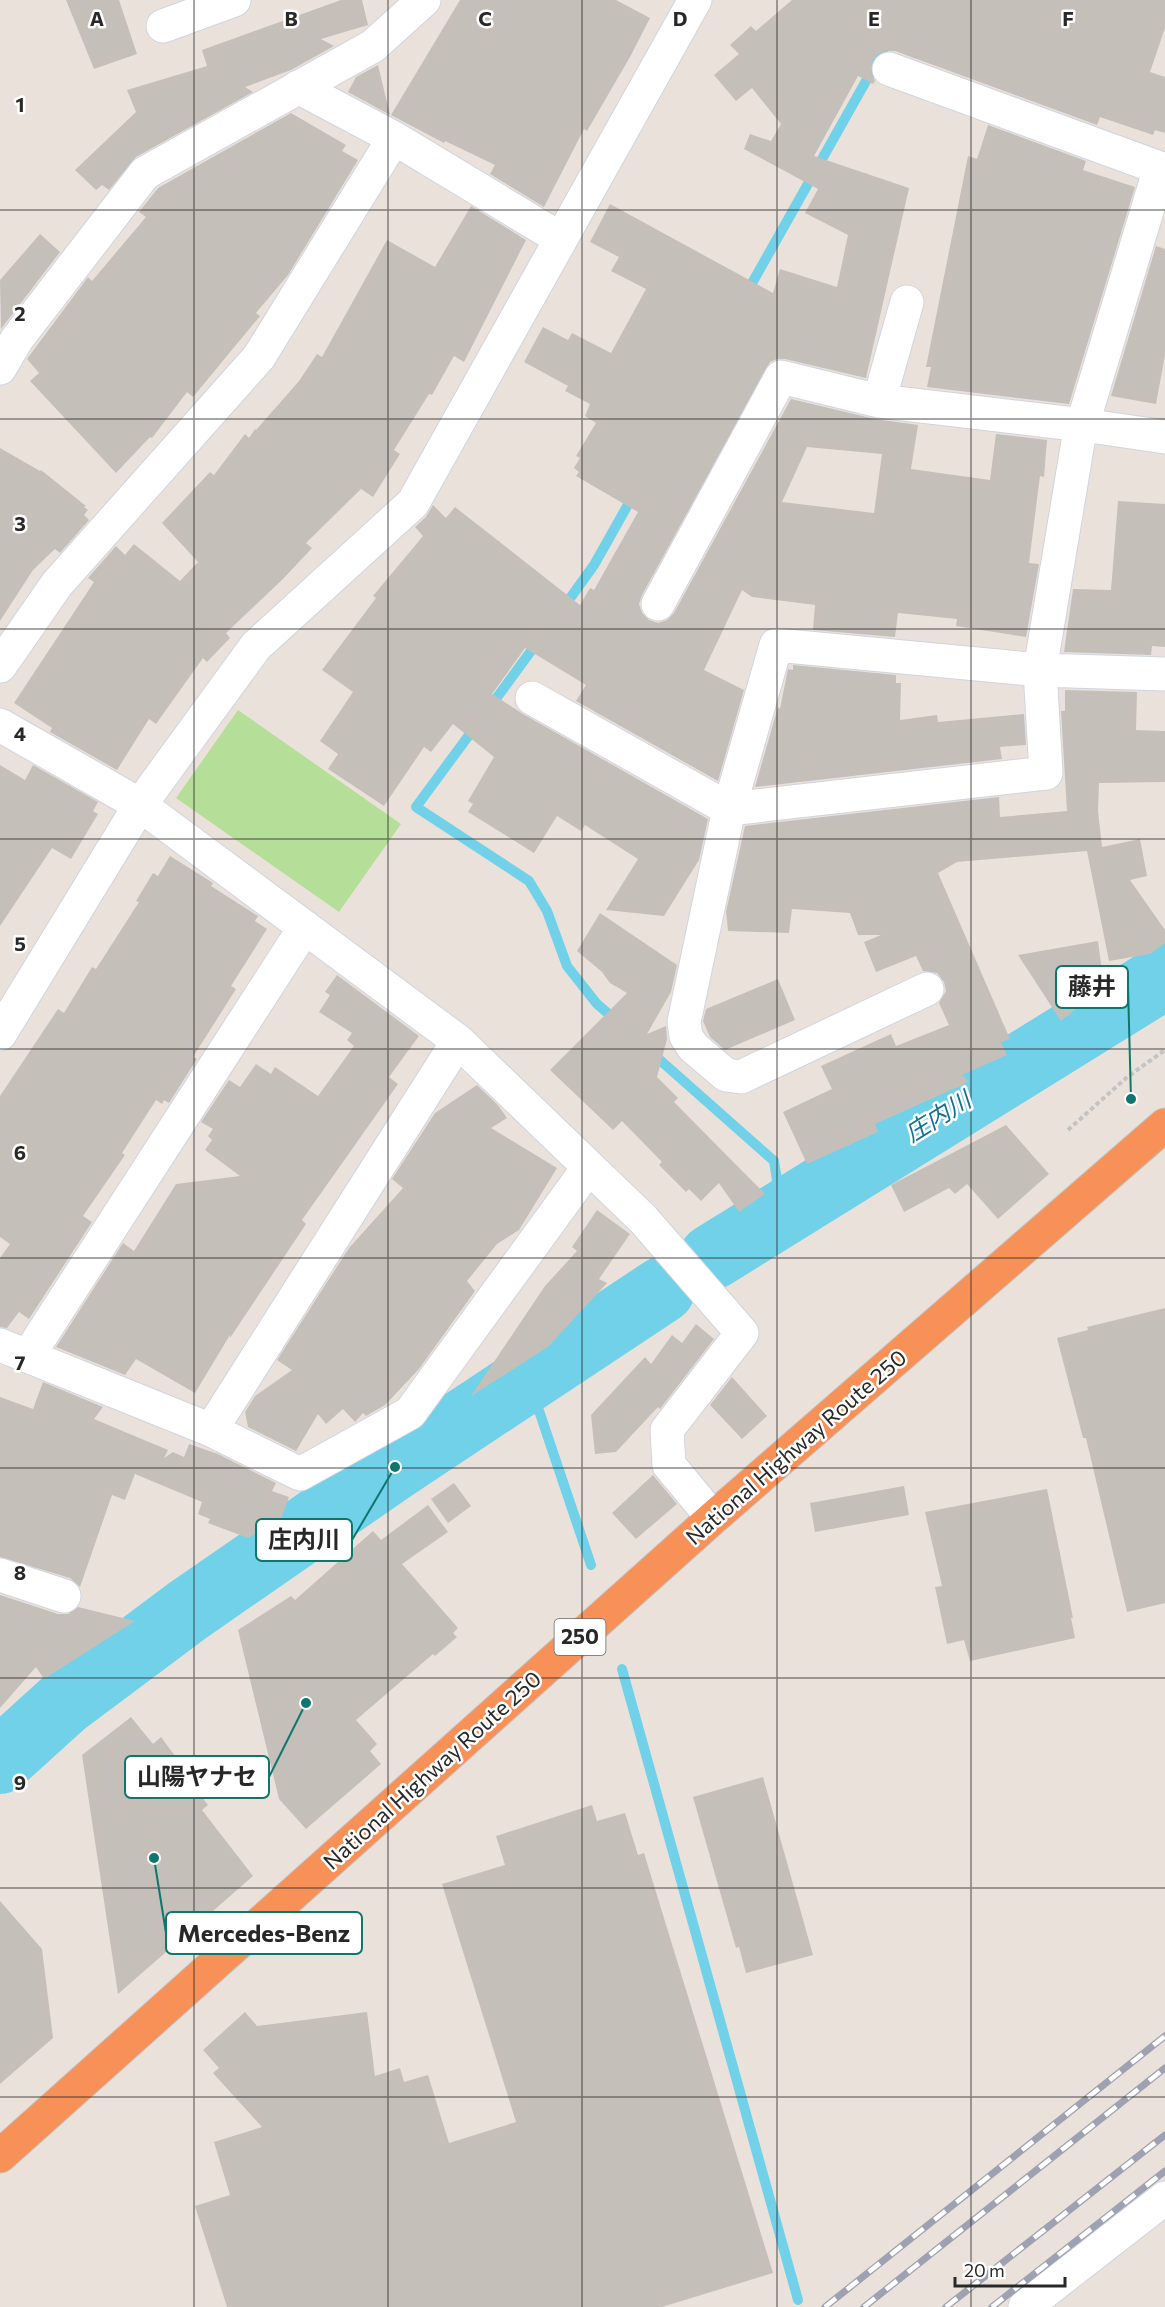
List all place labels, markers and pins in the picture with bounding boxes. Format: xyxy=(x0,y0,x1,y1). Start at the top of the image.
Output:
callout: 藤井 xyxy=(1056,966,1128,1008)
callout: 庄内川 xyxy=(256,1519,352,1561)
callout: 山陽ヤナセ xyxy=(125,1756,269,1798)
callout: Mercedes-Benz xyxy=(166,1912,362,1954)

